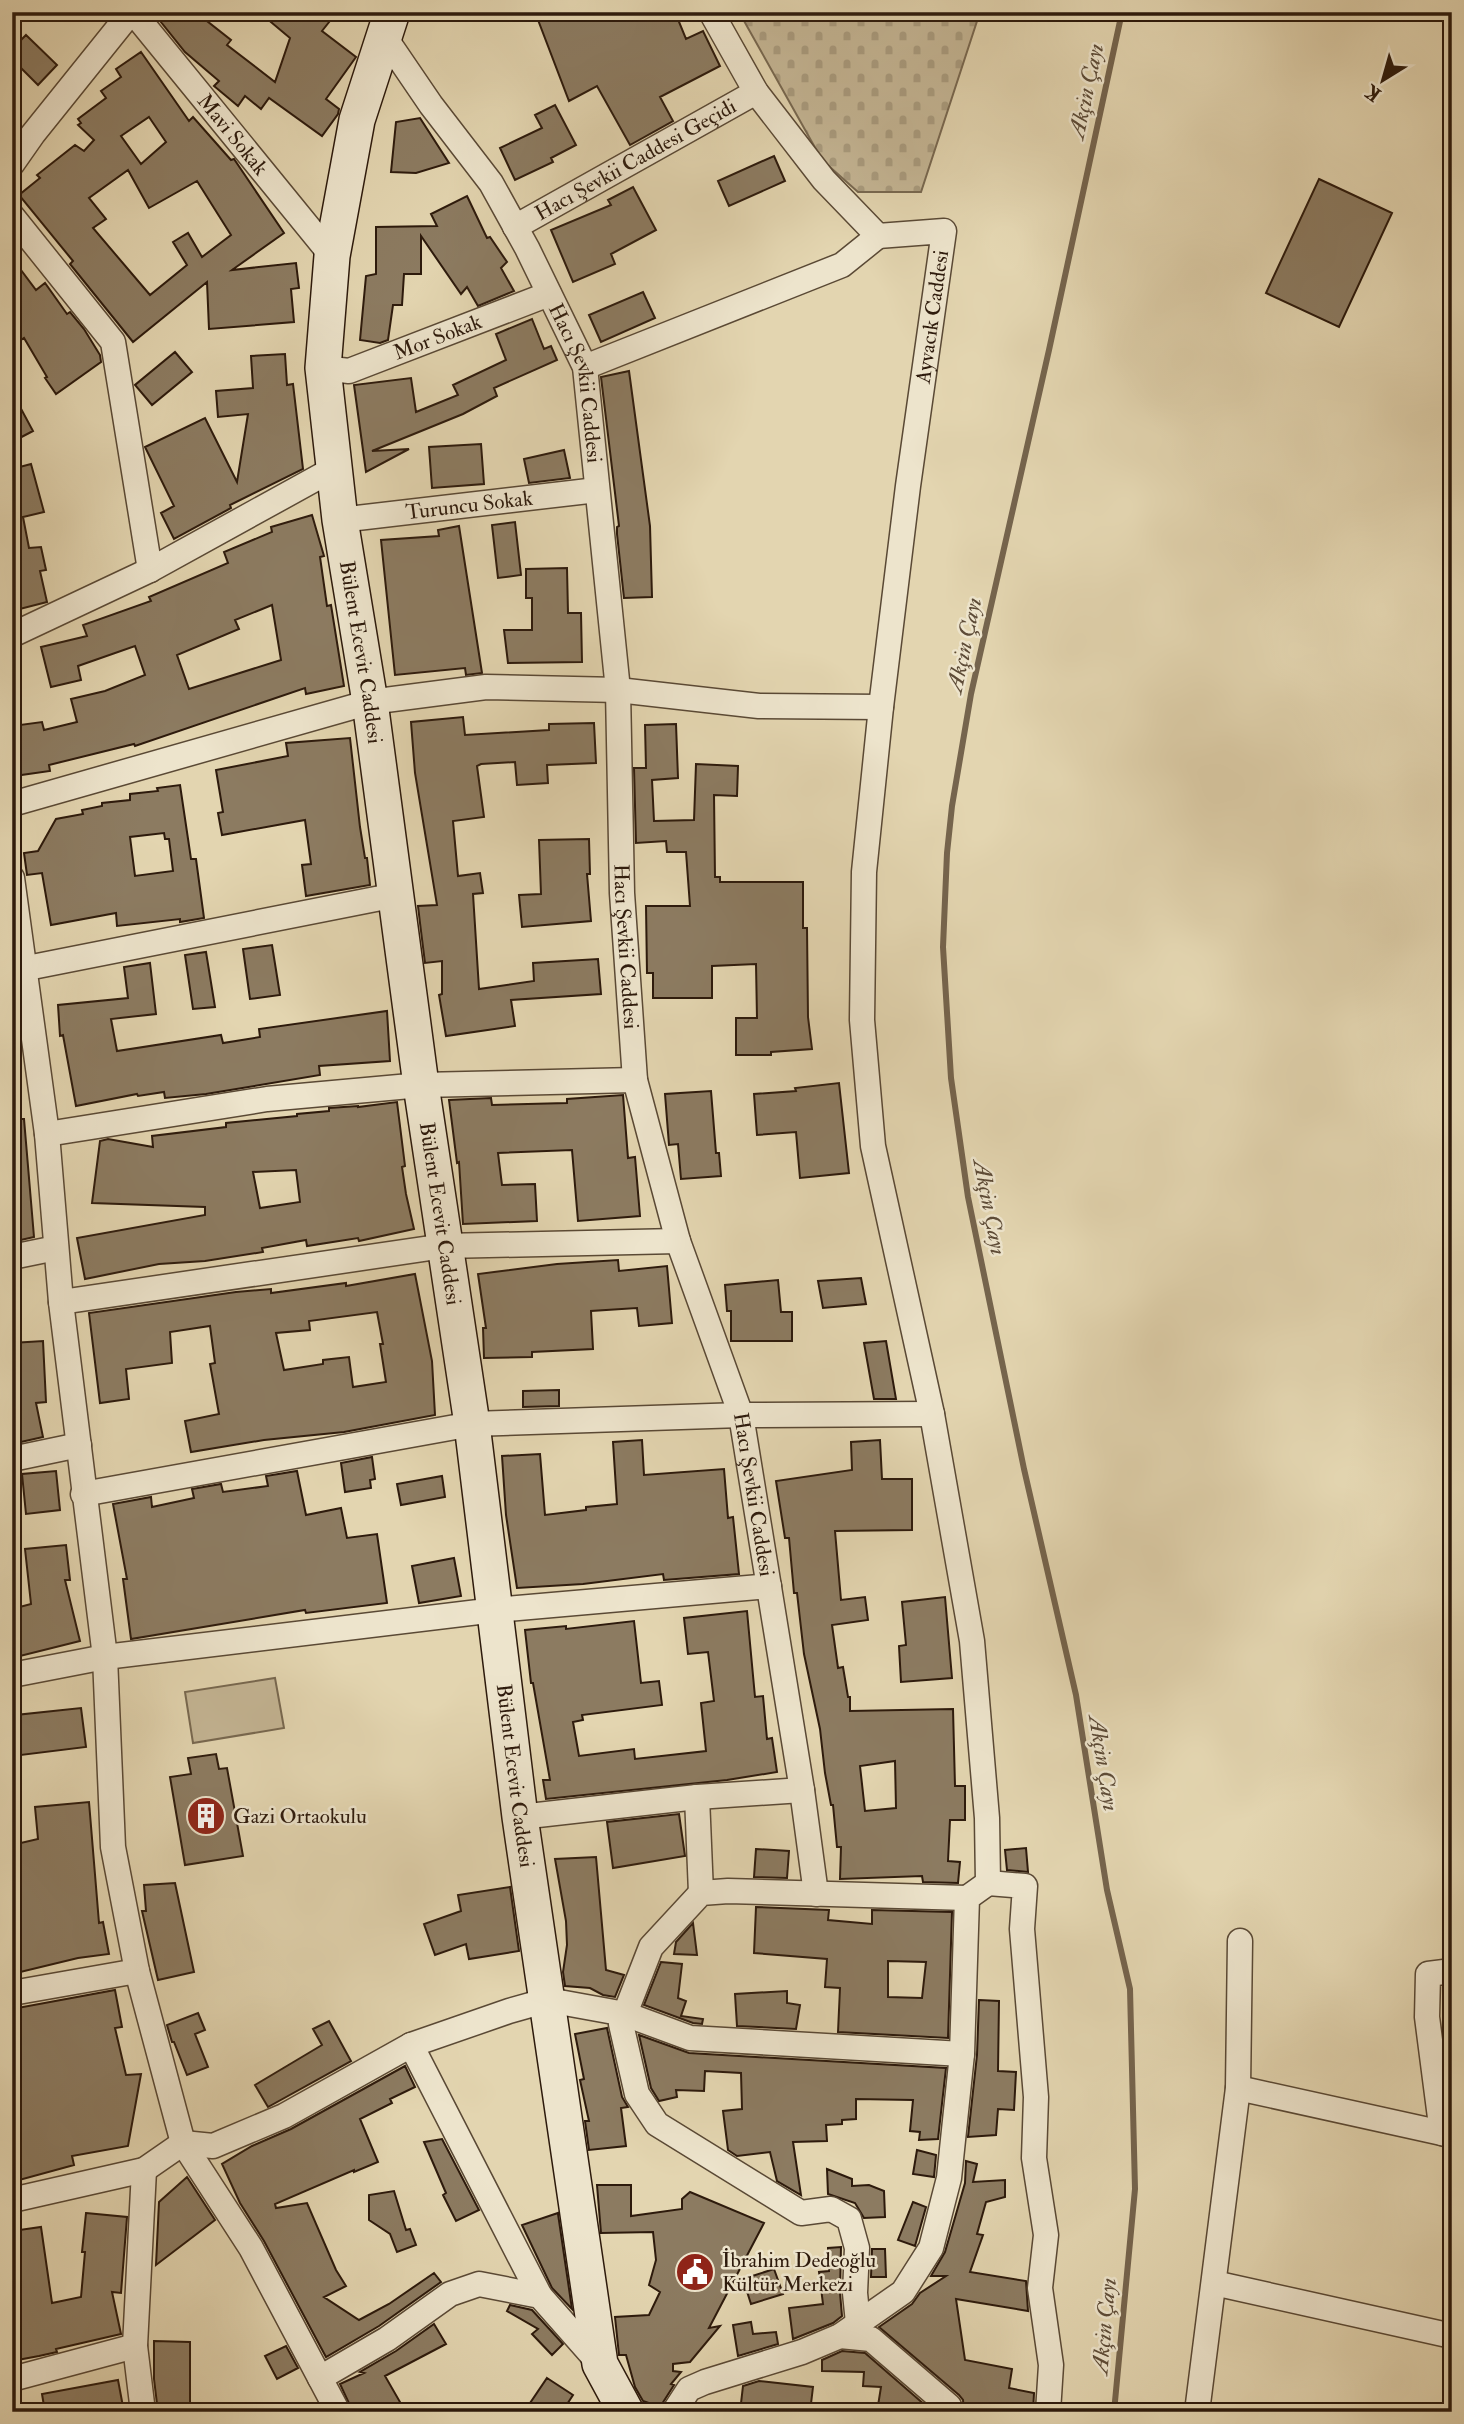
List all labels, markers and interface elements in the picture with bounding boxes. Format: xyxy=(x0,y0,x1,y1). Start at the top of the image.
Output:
water label: Akçin Çayı xyxy=(1061,41,1110,144)
north arrow xyxy=(1348,46,1418,116)
text: K xyxy=(1360,79,1386,106)
street label: Mavi Sokak xyxy=(191,88,274,181)
street label: Hacı Şevkii Caddesi Geçidi xyxy=(530,92,741,227)
street label: Ayvacık Caddesi xyxy=(909,248,955,386)
street label: Hacı Şevkii Caddesi xyxy=(542,299,608,465)
street label: Mor Sokak xyxy=(389,308,486,366)
street label: Turuncu Sokak xyxy=(404,484,534,526)
street label: Bülent Ecevit Caddesi xyxy=(333,559,389,746)
water label: Akçin Çayı xyxy=(939,595,988,698)
street label: Hacı Şevkii Caddesi xyxy=(608,864,645,1031)
street label: Bülent Ecevit Caddesi xyxy=(413,1120,468,1307)
water label: Akçin Çayı xyxy=(966,1154,1013,1257)
street label: Hacı Şevkii Caddesi xyxy=(727,1411,781,1579)
street label: Bülent Ecevit Caddesi xyxy=(490,1682,541,1870)
water label: Akçin Çayı xyxy=(1082,1710,1126,1813)
building icon: Gazi Ortaokulu xyxy=(185,1795,227,1837)
place label: Gazi Ortaokulu xyxy=(233,1803,367,1830)
place label: İbrahim Dedeoğlu Kültür Merkezi xyxy=(722,2247,876,2298)
public building icon: İbrahim Dedeoğlu Kültür Merkezi xyxy=(674,2251,716,2293)
water label: Akçin Çayı xyxy=(1085,2277,1123,2378)

